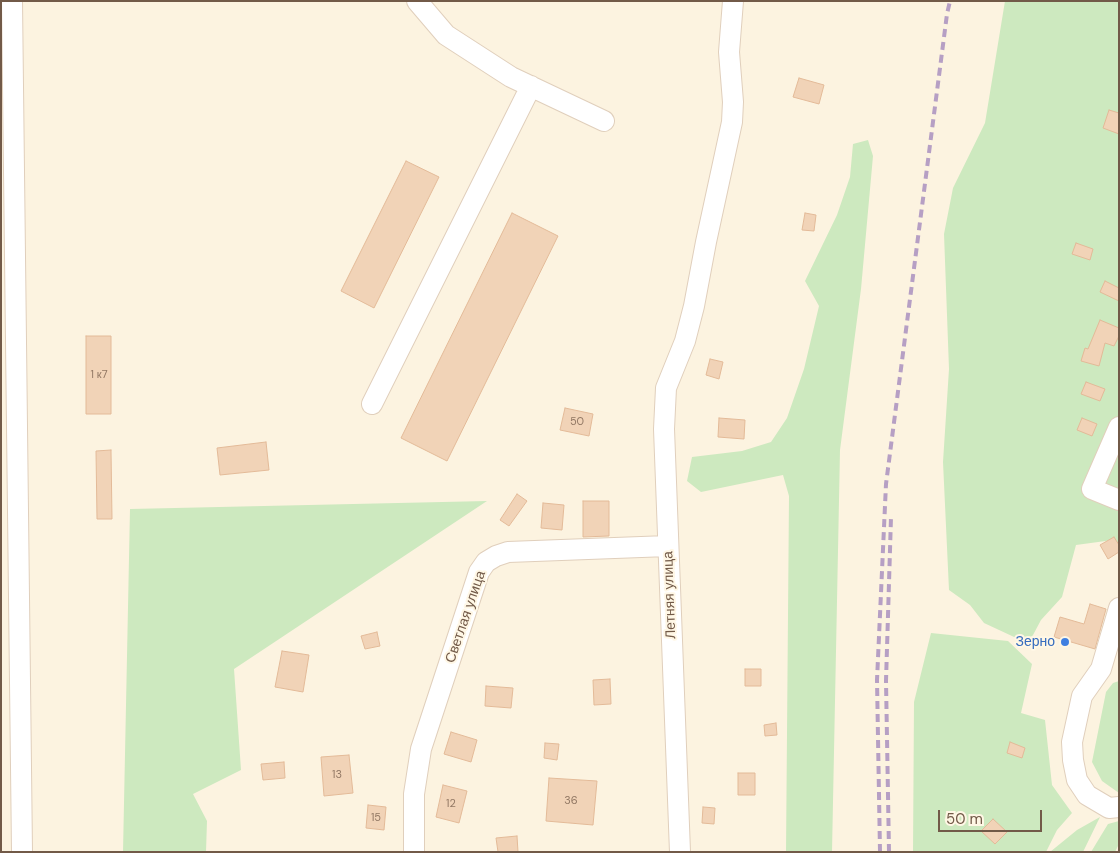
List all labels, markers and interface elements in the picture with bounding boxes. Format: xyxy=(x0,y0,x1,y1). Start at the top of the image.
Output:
house number: 1 к7 xyxy=(90,368,108,382)
house number: 50 xyxy=(570,415,584,429)
street label: Летняя улица xyxy=(660,551,680,639)
street label: Светлая улица xyxy=(442,569,490,665)
place label: Зерно xyxy=(1015,634,1055,650)
marker: Зерно xyxy=(1059,636,1071,648)
house number: 13 xyxy=(332,768,342,782)
house number: 36 xyxy=(564,794,578,808)
house number: 12 xyxy=(446,797,456,811)
scale bar xyxy=(940,800,1044,832)
text: 50 m xyxy=(946,809,983,829)
house number: 15 xyxy=(371,811,381,825)

